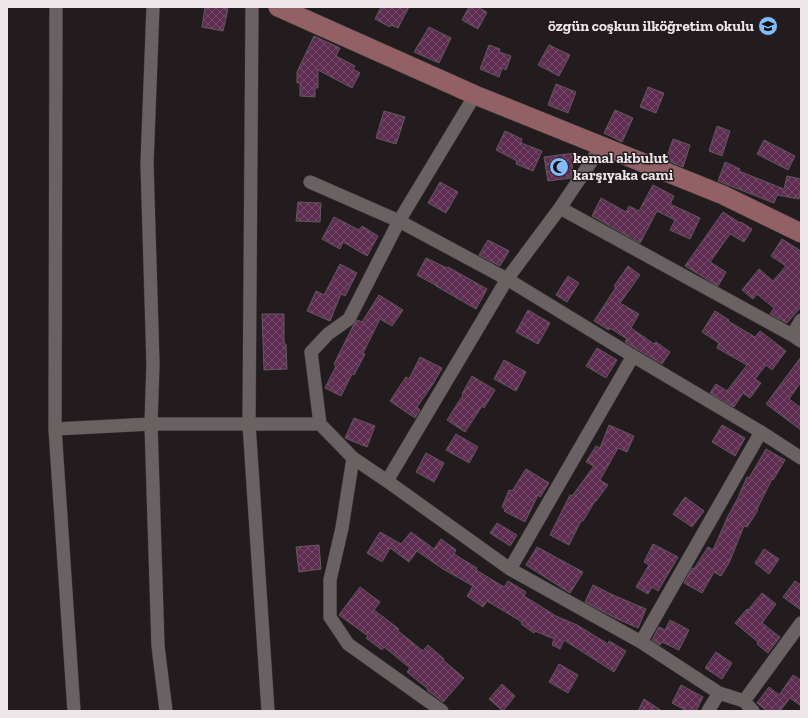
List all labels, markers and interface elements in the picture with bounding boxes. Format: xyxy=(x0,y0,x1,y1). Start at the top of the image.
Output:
school or university icon: özgün coşkun ilköğretim okulu xyxy=(757,15,779,37)
place label: özgün coşkun ilköğretim okulu xyxy=(548,17,754,35)
place label: kemal akbulut karşıyaka cami xyxy=(573,149,674,184)
mosque icon: kemal akbulut karşıyaka cami xyxy=(548,156,570,178)

